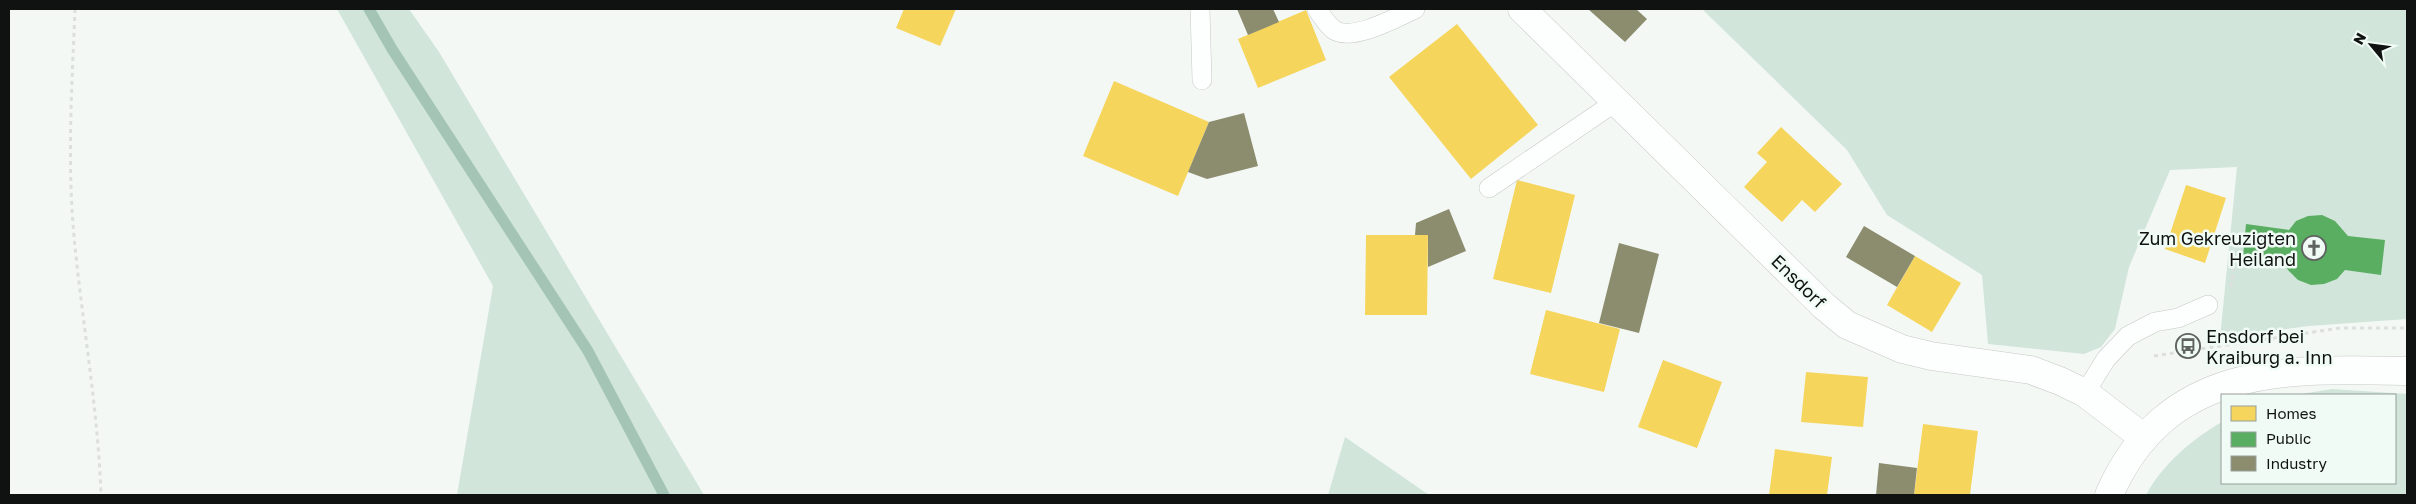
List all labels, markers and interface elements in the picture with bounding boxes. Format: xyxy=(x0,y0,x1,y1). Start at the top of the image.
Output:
north arrow xyxy=(2346,20,2396,70)
text: N xyxy=(2349,30,2369,47)
place label: Zum Gekreuzigten Heiland xyxy=(2139,227,2296,270)
church icon: Zum Gekreuzigten Heiland xyxy=(2301,235,2327,261)
street label: Ensdorf xyxy=(1767,250,1831,313)
place label: Ensdorf bei Kraiburg a. Inn xyxy=(2206,325,2333,368)
bus stop icon: Ensdorf bei Kraiburg a. Inn xyxy=(2175,333,2201,359)
legend xyxy=(2221,394,2396,484)
text: Homes xyxy=(2266,404,2316,422)
text: Public xyxy=(2266,429,2311,447)
text: Industry xyxy=(2266,454,2327,472)

